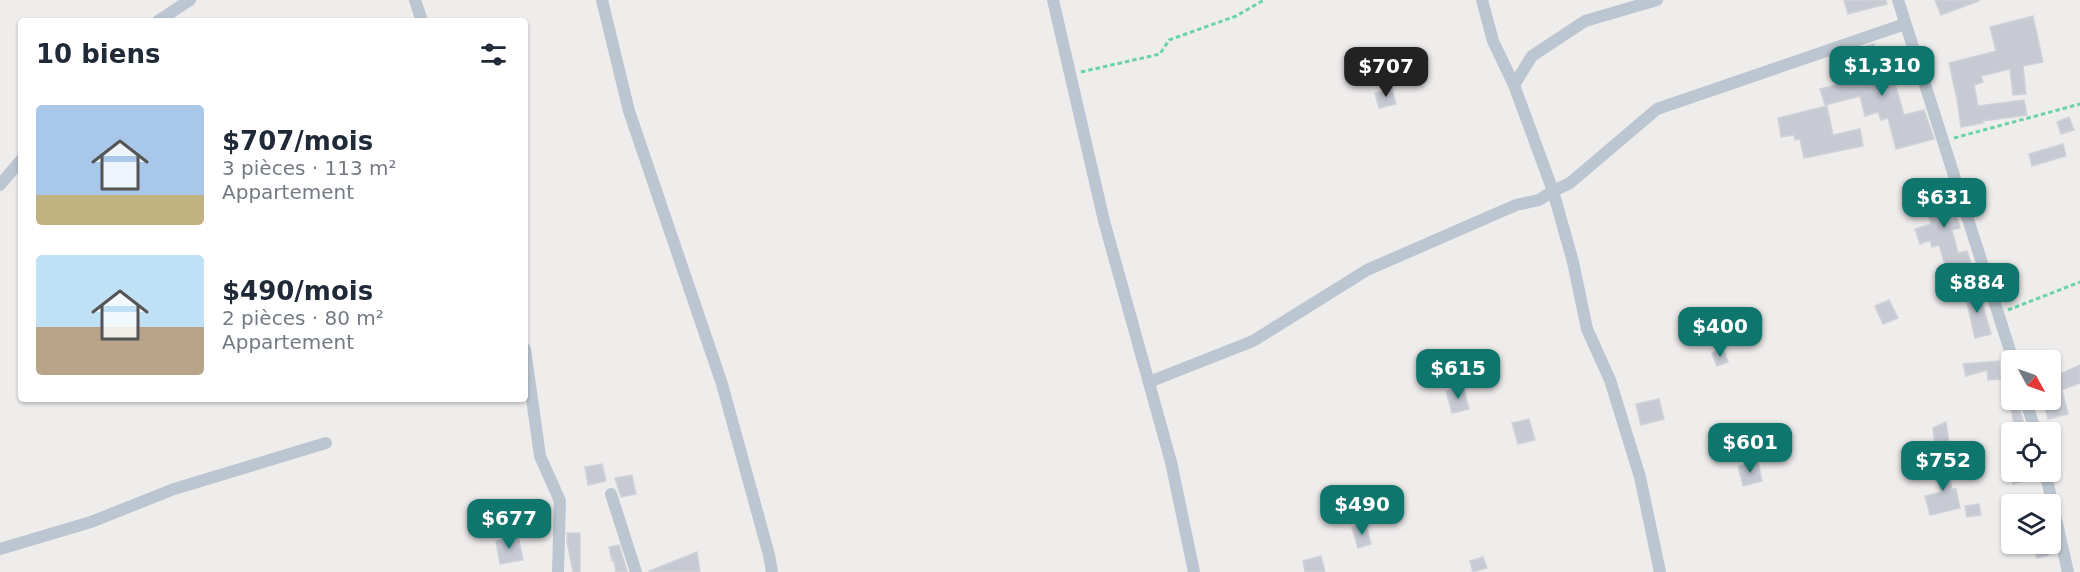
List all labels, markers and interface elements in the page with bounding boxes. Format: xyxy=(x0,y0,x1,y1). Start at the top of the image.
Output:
icon: filters xyxy=(477,38,510,71)
text: 10 biens xyxy=(36,39,160,69)
pin: $1,310 xyxy=(1833,46,1931,97)
pin: $707 xyxy=(1350,47,1422,98)
text: $1,310 xyxy=(1843,53,1921,77)
text: $707 xyxy=(1358,54,1414,78)
text: $707/mois xyxy=(222,126,373,156)
icon: home xyxy=(84,129,156,201)
text: 3 pièces · 113 m² xyxy=(222,156,396,180)
pin: $631 xyxy=(1908,178,1980,229)
text: Appartement xyxy=(222,180,354,204)
text: $631 xyxy=(1916,185,1972,209)
pin: $884 xyxy=(1941,263,2013,314)
text: $884 xyxy=(1949,270,2005,294)
text: $490/mois xyxy=(222,276,373,306)
icon: home xyxy=(84,279,156,351)
text: 2 pièces · 80 m² xyxy=(222,306,384,330)
pin: $400 xyxy=(1684,307,1756,358)
text: $400 xyxy=(1692,314,1748,338)
text: Appartement xyxy=(222,330,354,354)
pin: $615 xyxy=(1422,349,1494,400)
north arrow xyxy=(2001,350,2061,410)
map controls xyxy=(2001,350,2061,554)
text: $615 xyxy=(1430,356,1486,380)
button: locate xyxy=(2001,422,2061,482)
pin: $601 xyxy=(1714,423,1786,474)
text: $601 xyxy=(1722,430,1778,454)
pin: $752 xyxy=(1907,441,1979,492)
text: $752 xyxy=(1915,448,1971,472)
pin: $490 xyxy=(1326,485,1398,536)
text: $490 xyxy=(1334,492,1390,516)
button: layers xyxy=(2001,494,2061,554)
pin: $677 xyxy=(473,499,545,550)
text: $677 xyxy=(481,506,537,530)

